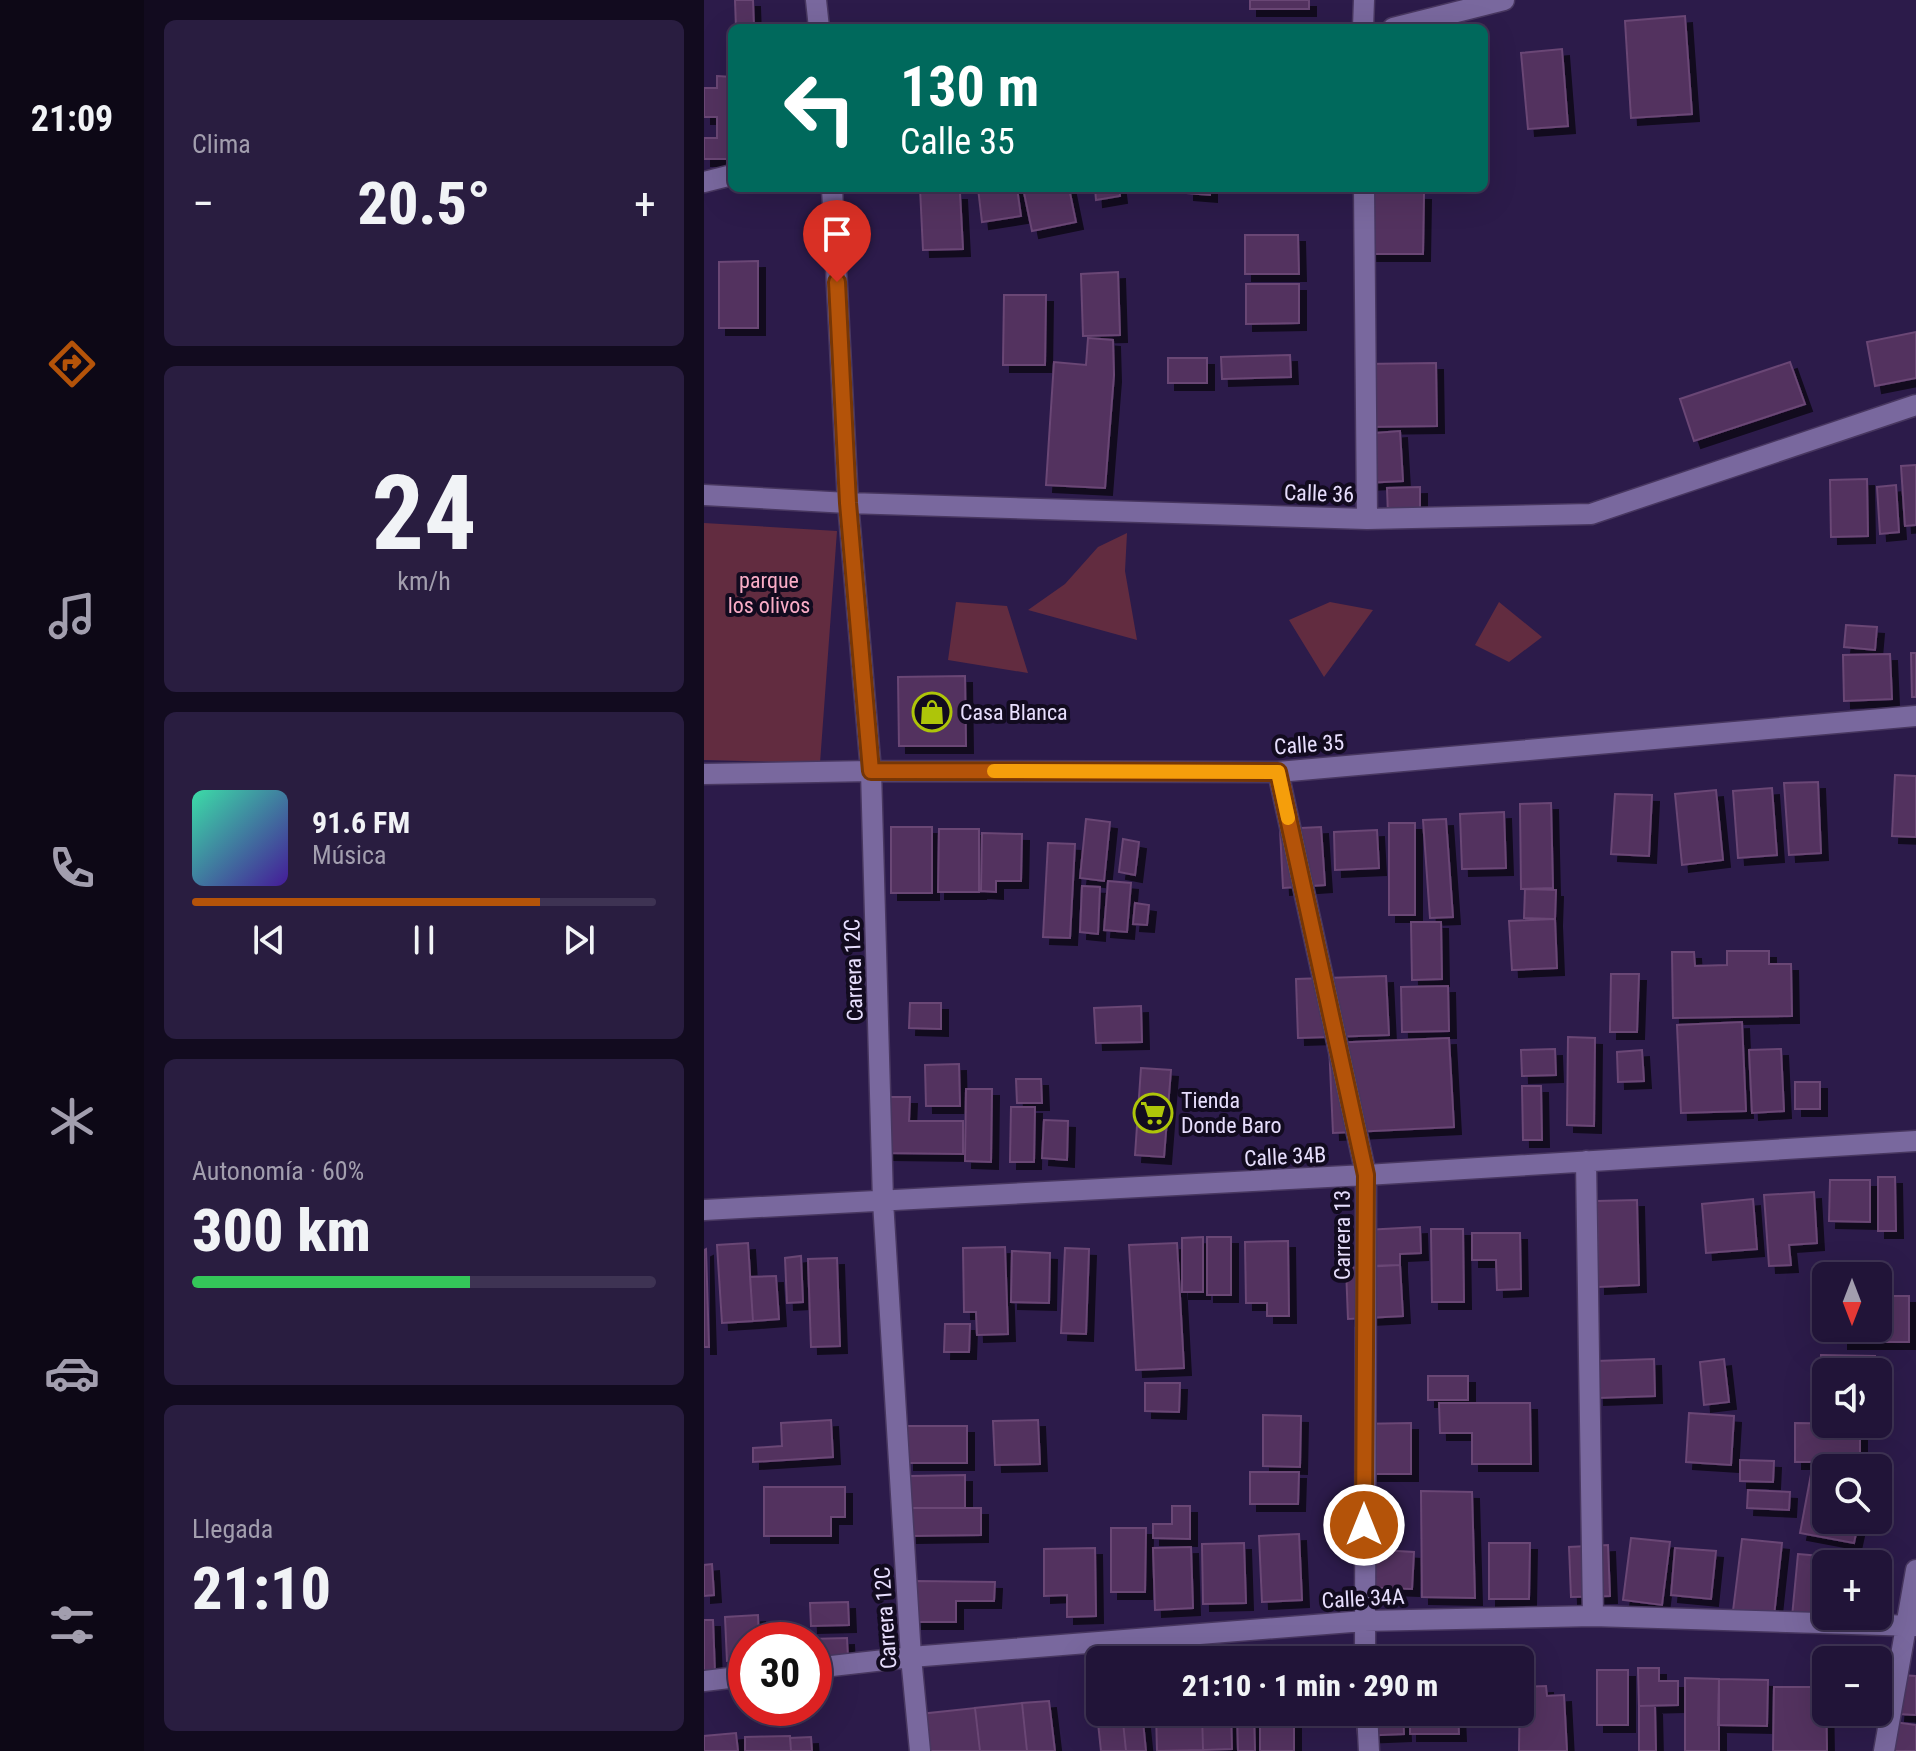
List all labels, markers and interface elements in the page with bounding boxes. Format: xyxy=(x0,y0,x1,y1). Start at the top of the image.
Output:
text: 130 m xyxy=(900,54,1039,120)
icon: left xyxy=(768,56,872,160)
text: 21:09 xyxy=(31,98,113,140)
text: Calle 35 xyxy=(900,121,1015,163)
text: Clima xyxy=(192,129,251,159)
text: 20.5° xyxy=(358,168,491,239)
text: − xyxy=(192,178,214,230)
text: + xyxy=(634,178,656,230)
pin xyxy=(803,200,871,282)
icon: arrive xyxy=(815,212,859,256)
icon: directions xyxy=(44,336,100,392)
text: 24 xyxy=(371,453,477,574)
street label: Calle 36 xyxy=(1283,480,1354,507)
text: km/h xyxy=(397,566,451,596)
park label: parque los olivos xyxy=(728,568,810,618)
icon: music xyxy=(44,588,100,644)
shop icon: Casa Blanca xyxy=(911,691,953,733)
place label: Casa Blanca xyxy=(960,700,1068,725)
street label: Calle 35 xyxy=(1273,730,1345,759)
text: 91.6 FM xyxy=(312,805,410,840)
icon: phone xyxy=(44,840,100,896)
text: Música xyxy=(312,840,387,870)
icon: previous xyxy=(247,918,291,962)
icon: pause xyxy=(402,918,446,962)
icon: next xyxy=(557,918,601,962)
street label: Carrera 12C xyxy=(839,918,868,1022)
place label: Tienda Donde Baro xyxy=(1181,1088,1282,1138)
supermarket icon: Tienda Donde Baro xyxy=(1132,1092,1174,1134)
icon: climate xyxy=(44,1093,100,1149)
street label: Calle 34B xyxy=(1243,1142,1327,1171)
text: Autonomía · 60% xyxy=(192,1156,364,1186)
street label: Carrera 13 xyxy=(1330,1190,1355,1280)
text: 300 km xyxy=(192,1195,371,1266)
north arrow xyxy=(1812,1262,1892,1342)
map controls xyxy=(1812,1262,1892,1726)
icon: car xyxy=(44,1345,100,1401)
button: sound xyxy=(1812,1358,1892,1438)
button: search xyxy=(1812,1454,1892,1534)
position arrow xyxy=(1322,1483,1406,1567)
text: Llegada xyxy=(192,1514,273,1544)
button: + xyxy=(1812,1550,1892,1630)
text: 21:10 xyxy=(192,1553,331,1624)
street label: Carrera 12C xyxy=(869,1566,902,1670)
street label: Calle 34A xyxy=(1321,1584,1405,1613)
icon: filters xyxy=(44,1597,100,1653)
speed limit sign: 30 xyxy=(728,1622,832,1726)
button: − xyxy=(1812,1646,1892,1726)
text: 21:10 · 1 min · 290 m xyxy=(1182,1668,1438,1703)

